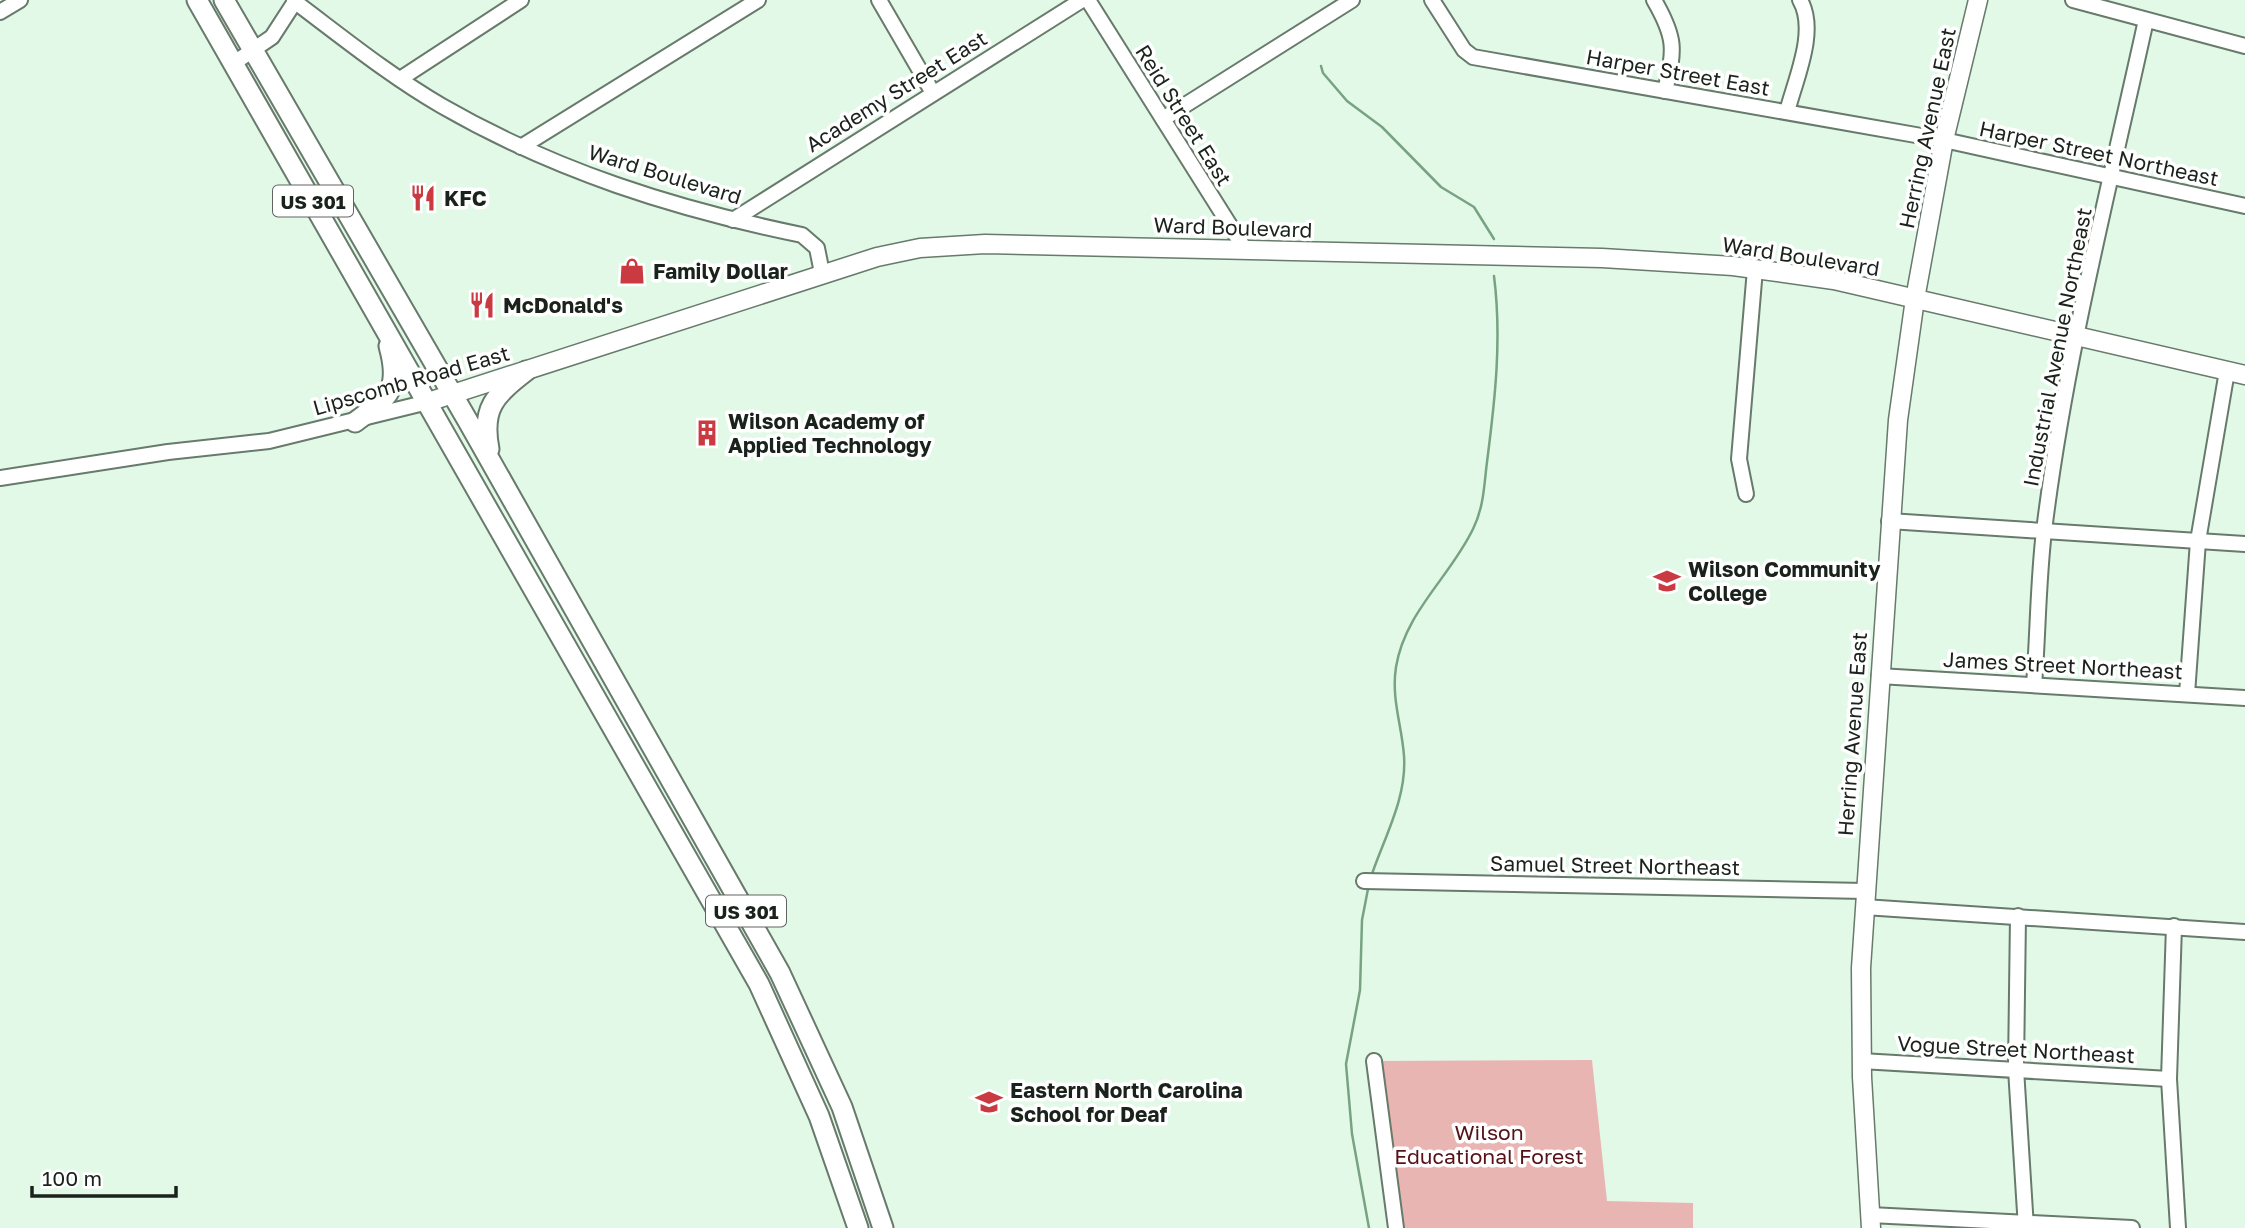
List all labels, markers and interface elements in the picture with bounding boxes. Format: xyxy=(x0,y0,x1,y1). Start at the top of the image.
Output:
street label: Academy Street East xyxy=(801,25,991,157)
street label: Herring Avenue East xyxy=(1893,25,1961,231)
street label: Reid Street East xyxy=(1130,40,1238,190)
street label: Harper Street East xyxy=(1584,43,1772,101)
street label: Harper Street Northeast xyxy=(1977,115,2221,191)
street label: Ward Boulevard xyxy=(585,138,745,210)
restaurant icon: KFC xyxy=(408,183,438,213)
place label: KFC xyxy=(444,185,487,211)
road number: US 301 xyxy=(273,186,353,216)
street label: Industrial Avenue Northeast xyxy=(2017,205,2097,489)
street label: Ward Boulevard xyxy=(1153,211,1313,243)
street label: Ward Boulevard xyxy=(1721,231,1881,281)
shop icon: Family Dollar xyxy=(617,256,647,286)
place label: Family Dollar xyxy=(653,258,788,284)
restaurant icon: McDonald's xyxy=(467,290,497,320)
place label: McDonald's xyxy=(503,292,623,318)
street label: Lipscomb Road East xyxy=(310,340,512,420)
place label: Wilson Academy of Applied Technology xyxy=(728,408,932,458)
building icon: Wilson Academy of Applied Technology xyxy=(692,418,722,448)
place label: Wilson Community College xyxy=(1688,556,1881,606)
school or university icon: Wilson Community College xyxy=(1652,566,1682,596)
street label: Herring Avenue East xyxy=(1832,631,1872,837)
street label: James Street Northeast xyxy=(1942,646,2184,684)
street label: Samuel Street Northeast xyxy=(1490,850,1740,880)
road number: US 301 xyxy=(706,896,786,926)
street label: Vogue Street Northeast xyxy=(1897,1030,2135,1068)
place label: Eastern North Carolina School for Deaf xyxy=(1010,1077,1243,1127)
school or university icon: Eastern North Carolina School for Deaf xyxy=(974,1087,1004,1117)
park label: Wilson Educational Forest xyxy=(1394,1119,1584,1169)
scale bar xyxy=(32,1154,175,1198)
text: 100 m xyxy=(42,1165,102,1191)

